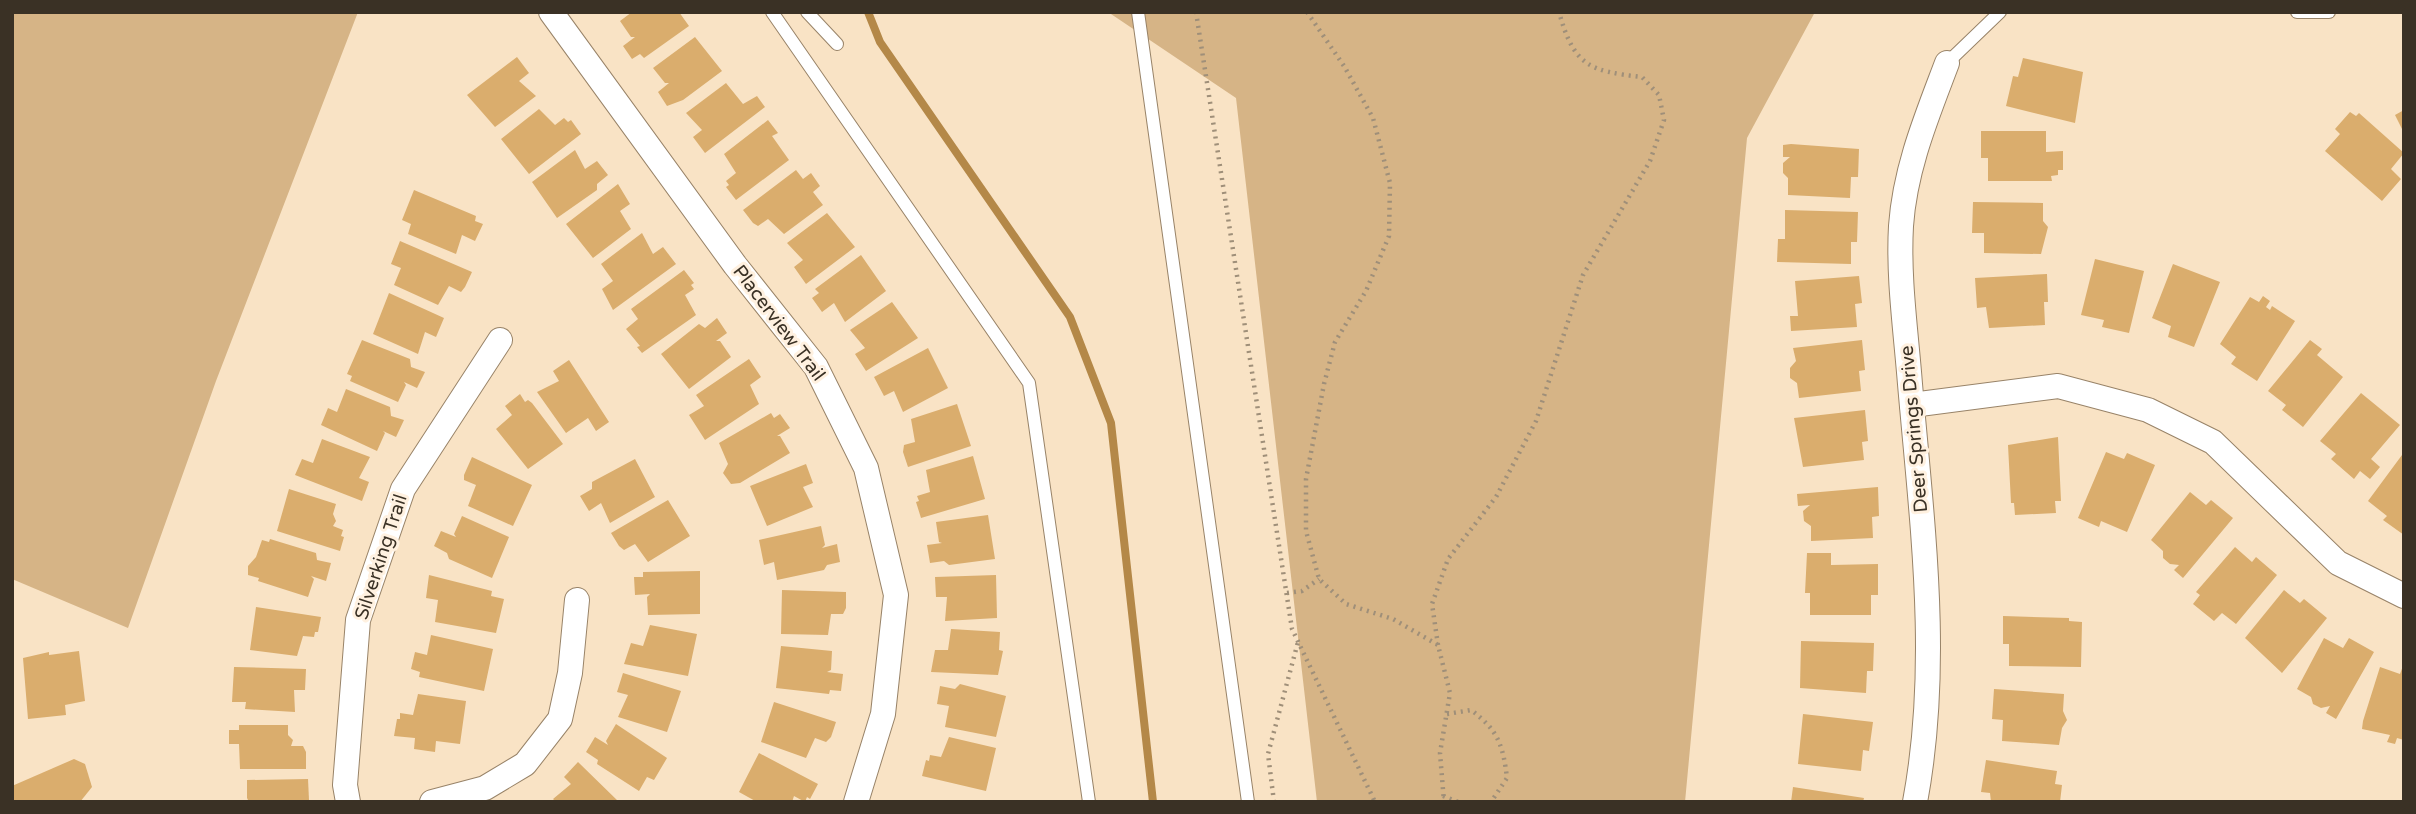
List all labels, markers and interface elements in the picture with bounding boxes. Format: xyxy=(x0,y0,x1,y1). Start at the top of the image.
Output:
street label: Placerview Trail xyxy=(728,261,830,385)
street label: Deer Springs Drive xyxy=(1896,345,1932,513)
street label: Silverking Trail xyxy=(350,492,412,622)

